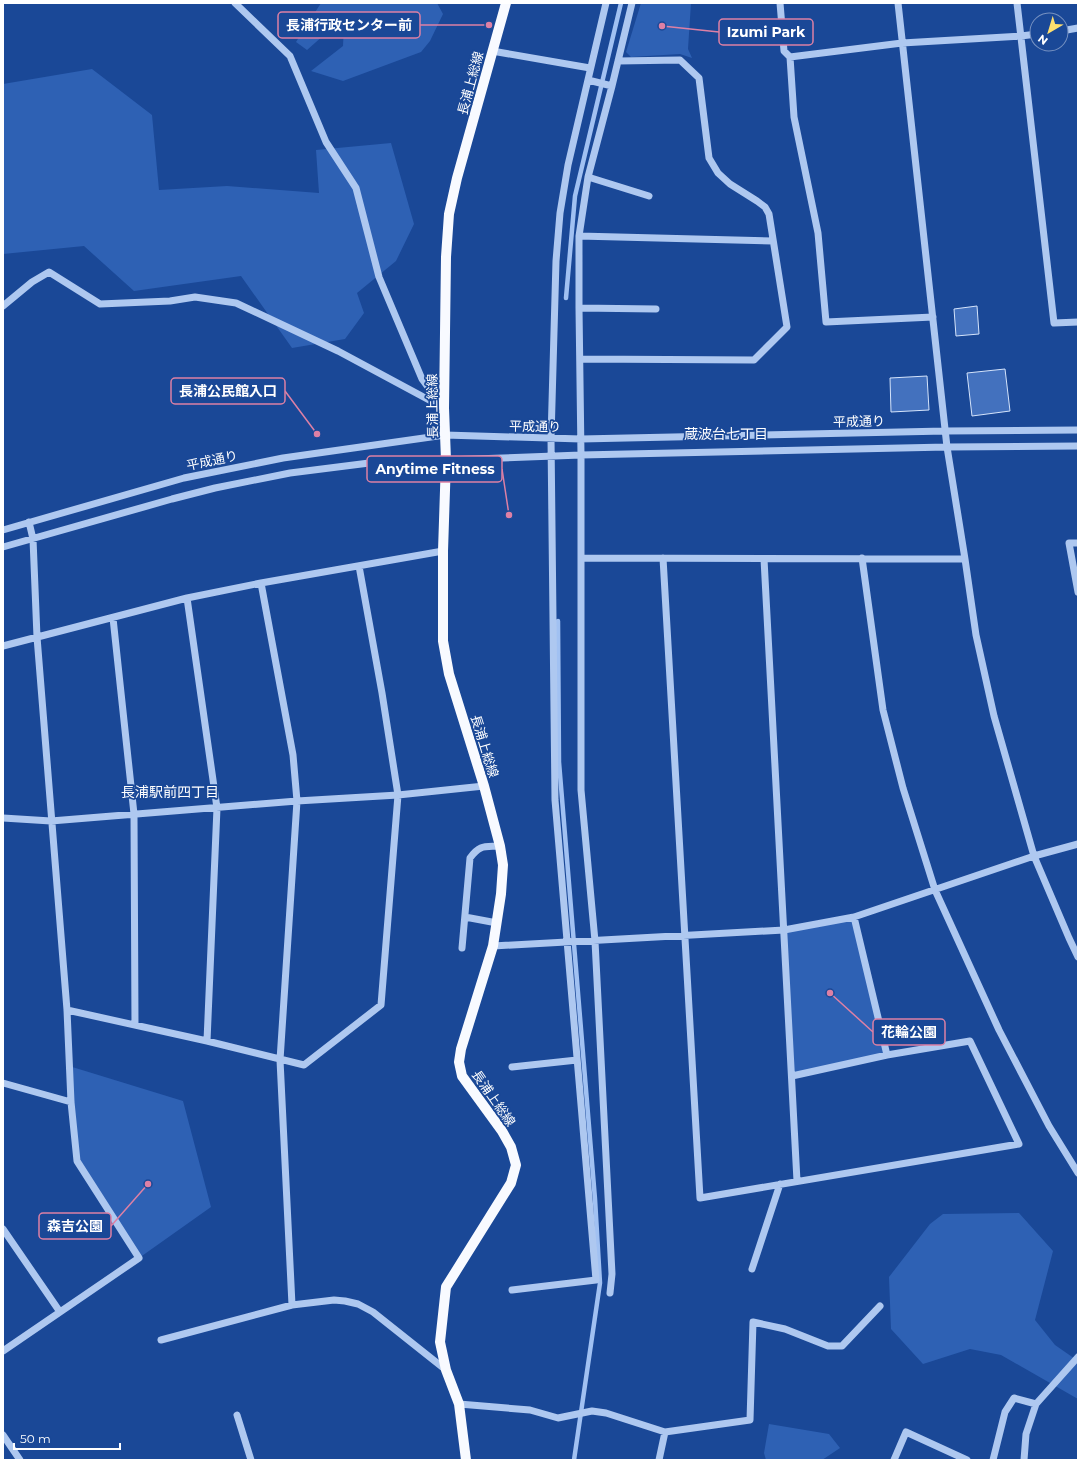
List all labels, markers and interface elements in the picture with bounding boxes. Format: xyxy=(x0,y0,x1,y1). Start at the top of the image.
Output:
callout: 長浦行政センター前 xyxy=(278,12,420,38)
north arrow xyxy=(1029,12,1069,52)
text: 長浦行政センター前 xyxy=(286,16,412,34)
callout: Izumi Park xyxy=(719,19,813,45)
text: Izumi Park xyxy=(727,23,806,41)
text: N xyxy=(1035,32,1051,48)
street label: 長浦上総線 xyxy=(454,50,486,116)
street label: 長浦上総線 xyxy=(423,373,441,439)
callout: 長浦公民館入口 xyxy=(171,378,285,404)
text: 長浦公民館入口 xyxy=(179,382,277,400)
street label: 平成通り xyxy=(833,413,885,429)
street label: 平成通り xyxy=(509,418,561,434)
district label: 蔵波台七丁目 xyxy=(684,425,768,443)
street label: 平成通り xyxy=(185,447,239,473)
callout: Anytime Fitness xyxy=(367,456,502,482)
text: Anytime Fitness xyxy=(374,460,495,478)
street label: 長浦上総線 xyxy=(468,713,502,779)
district label: 長浦駅前四丁目 xyxy=(121,783,219,801)
callout: 花輪公園 xyxy=(873,1019,945,1045)
text: 花輪公園 xyxy=(881,1023,937,1041)
street label: 長浦上総線 xyxy=(469,1067,519,1129)
callout: 森吉公園 xyxy=(39,1213,111,1239)
text: 森吉公園 xyxy=(47,1217,103,1235)
scale bar xyxy=(14,1425,120,1451)
text: 50 m xyxy=(20,1431,51,1446)

